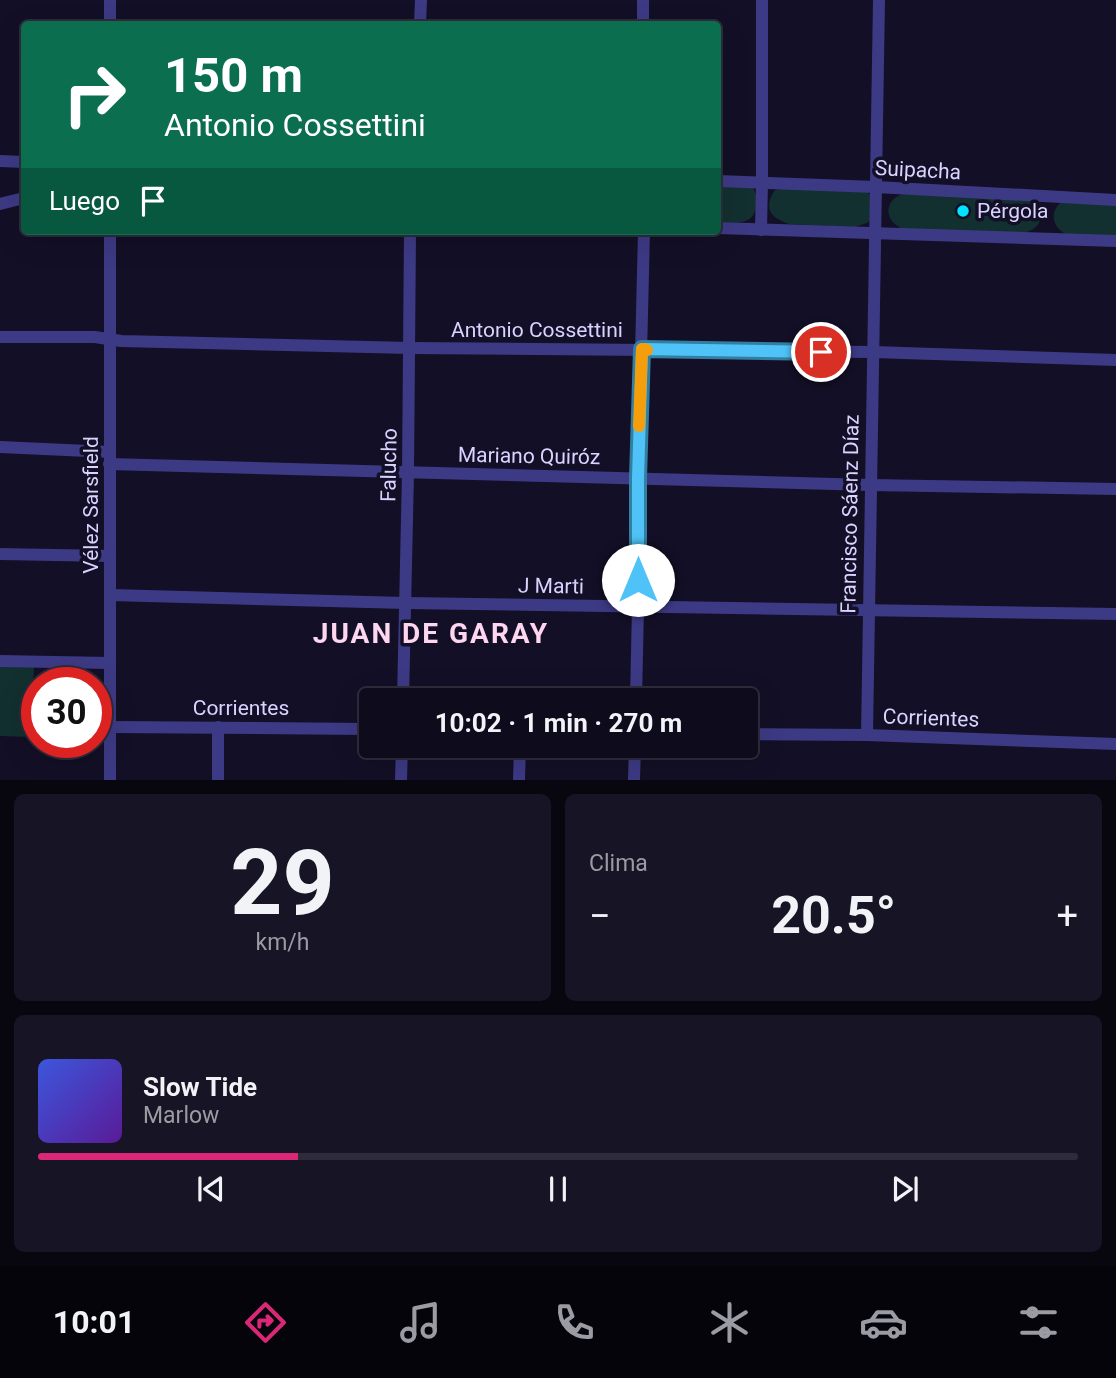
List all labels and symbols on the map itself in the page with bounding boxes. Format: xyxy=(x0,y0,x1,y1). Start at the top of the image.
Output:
street label: Suipacha xyxy=(874,156,962,184)
place label: Pérgola xyxy=(977,199,1048,223)
marker: Pérgola xyxy=(955,203,971,219)
street label: Antonio Cossettini xyxy=(451,318,623,342)
pin xyxy=(791,322,851,382)
street label: Francisco Sáenz Díaz xyxy=(836,414,864,614)
street label: Falucho xyxy=(376,428,402,502)
street label: Vélez Sarsfield xyxy=(79,436,103,574)
street label: Mariano Quiróz xyxy=(458,443,600,469)
position arrow xyxy=(601,543,675,617)
street label: J Marti xyxy=(518,573,584,599)
district label: JUAN DE GARAY xyxy=(313,617,549,650)
speed limit sign: 30 xyxy=(21,667,112,758)
street label: Corrientes xyxy=(193,696,289,720)
street label: Corrientes xyxy=(882,704,980,732)

